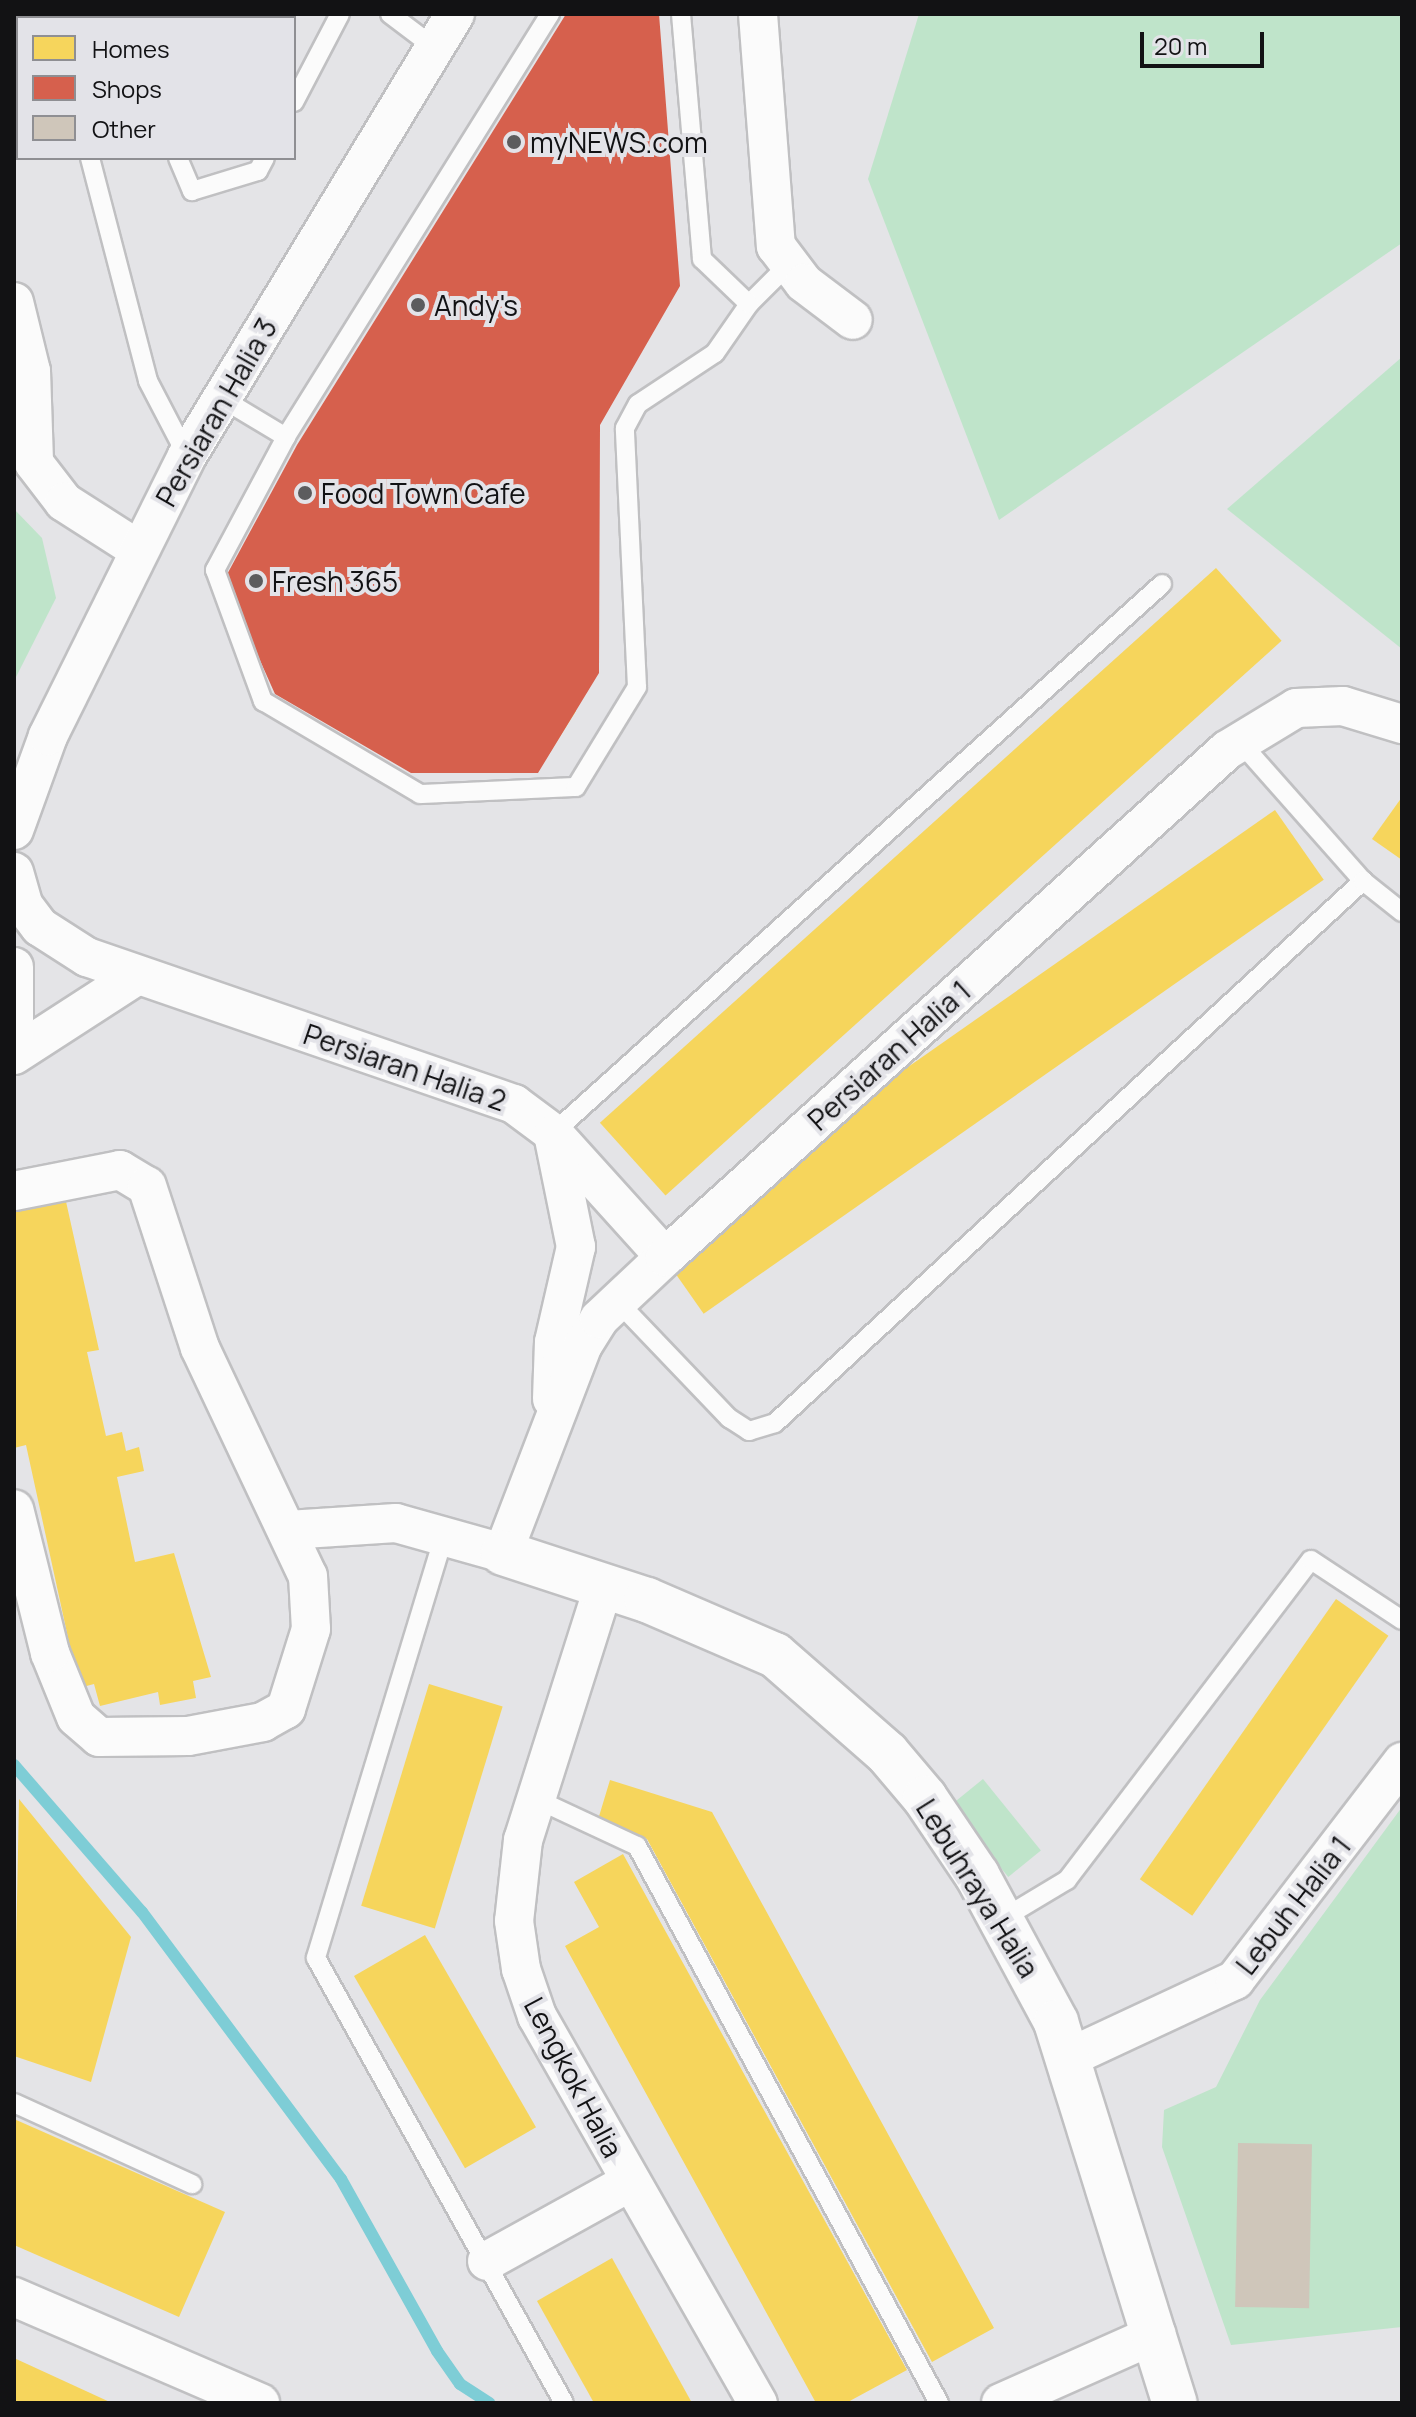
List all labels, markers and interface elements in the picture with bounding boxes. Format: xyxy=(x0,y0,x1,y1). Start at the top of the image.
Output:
legend xyxy=(16,16,296,160)
scale bar xyxy=(1144,16,1268,66)
text: 20 m xyxy=(1154,29,1207,62)
text: Homes xyxy=(92,32,170,65)
text: Shops xyxy=(92,72,162,105)
text: Other xyxy=(92,112,156,145)
place label: myNEWS.com xyxy=(530,125,708,159)
marker: myNEWS.com xyxy=(505,133,523,151)
place label: Andy's xyxy=(434,288,518,322)
marker: Andy's xyxy=(409,296,427,314)
street label: Persiaran Halia 3 xyxy=(149,312,283,512)
place label: Food Town Cafe xyxy=(321,476,525,510)
marker: Food Town Cafe xyxy=(296,484,314,502)
place label: Fresh 365 xyxy=(272,564,398,598)
marker: Fresh 365 xyxy=(247,572,265,590)
street label: Persiaran Halia 1 xyxy=(801,973,977,1137)
street label: Persiaran Halia 2 xyxy=(299,1017,511,1117)
street label: Lebuhraya Halia xyxy=(910,1793,1046,1983)
street label: Lebuh Halia 1 xyxy=(1229,1829,1357,1981)
street label: Lengkok Halia xyxy=(518,1991,630,2163)

